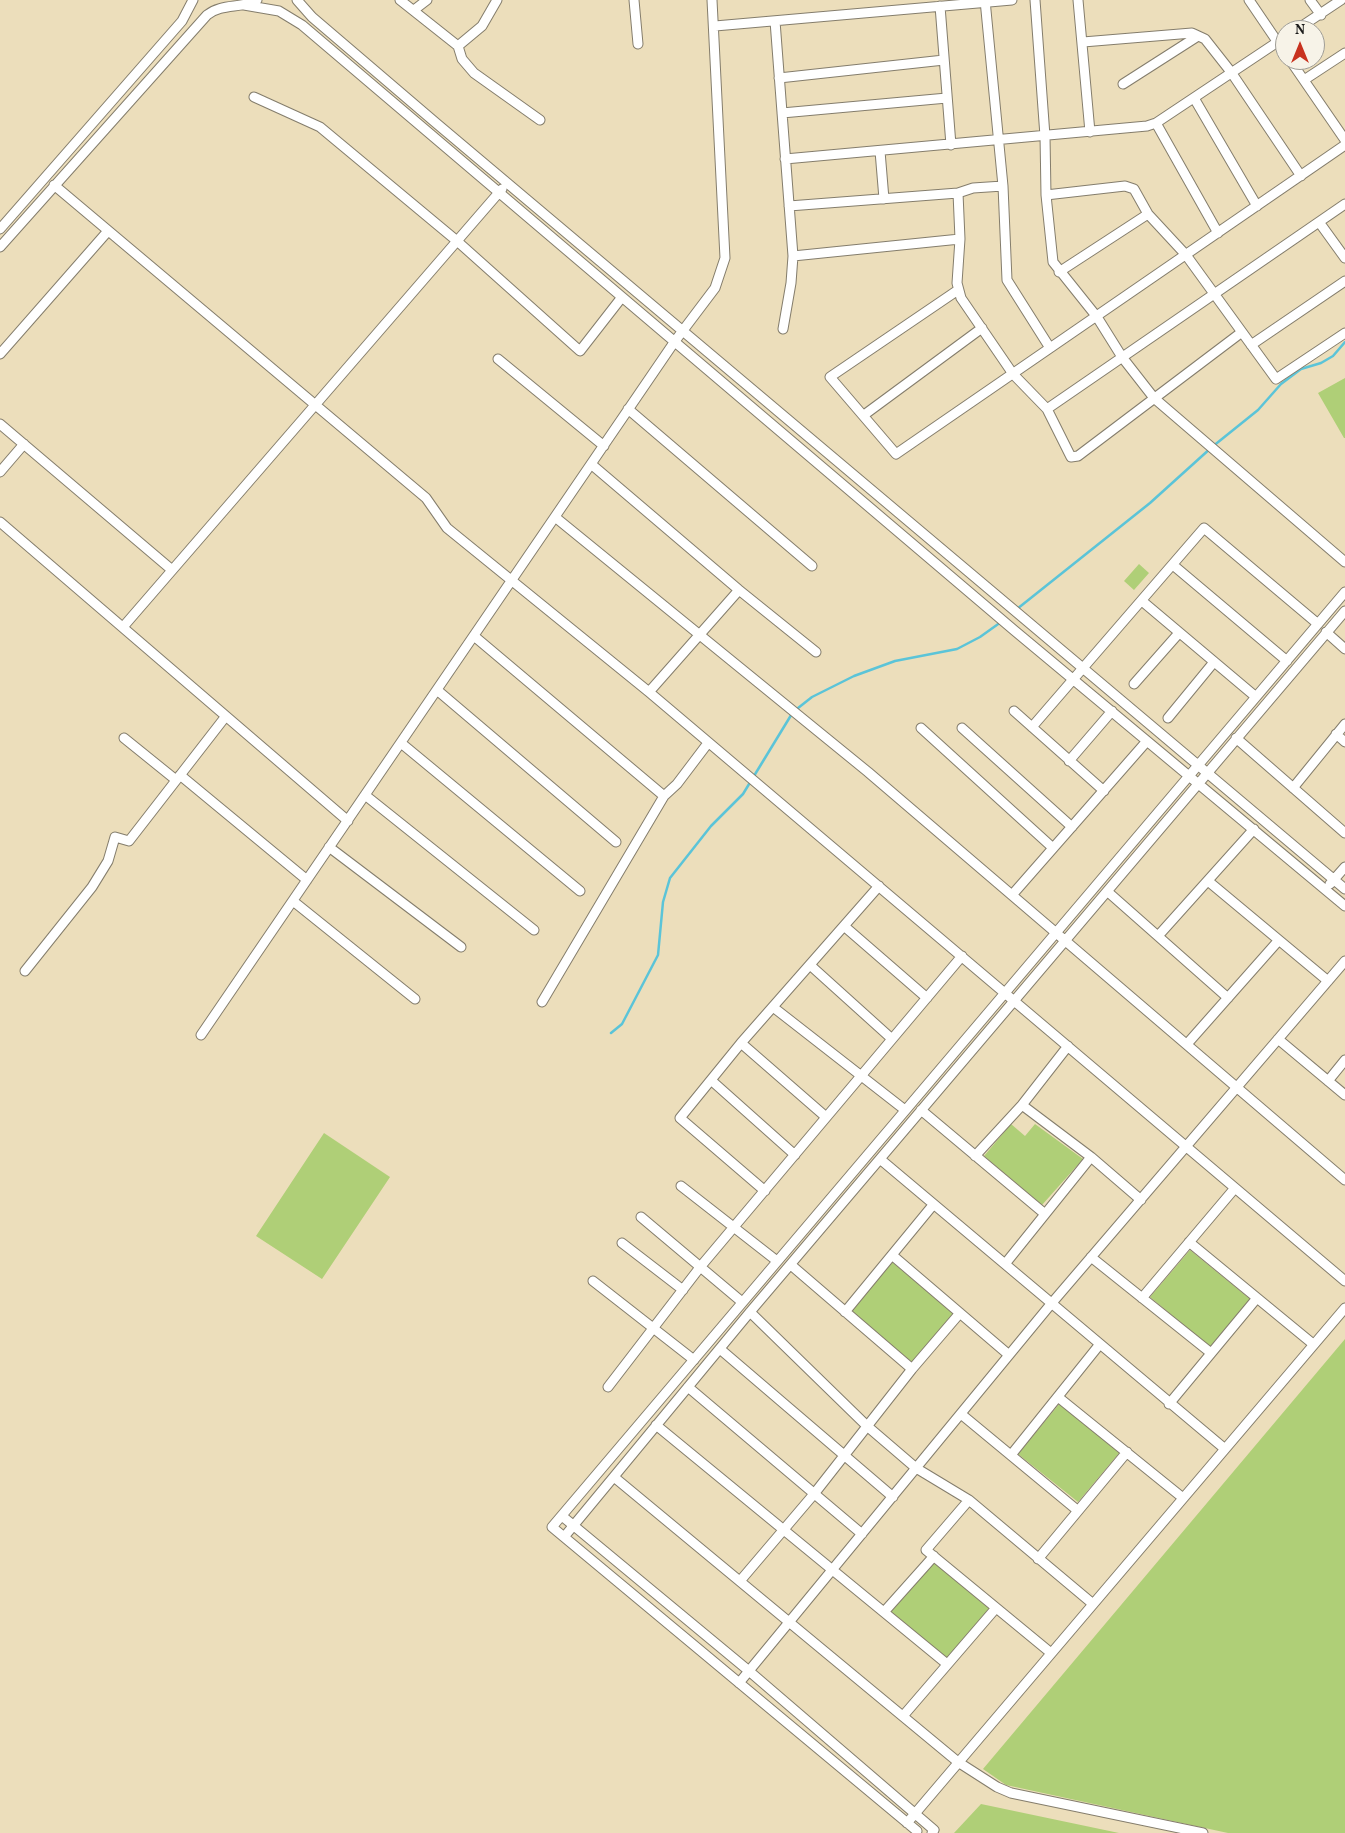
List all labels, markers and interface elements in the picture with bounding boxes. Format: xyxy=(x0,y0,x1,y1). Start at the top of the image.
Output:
north arrow xyxy=(1275,20,1325,70)
text: N xyxy=(1295,21,1305,40)

